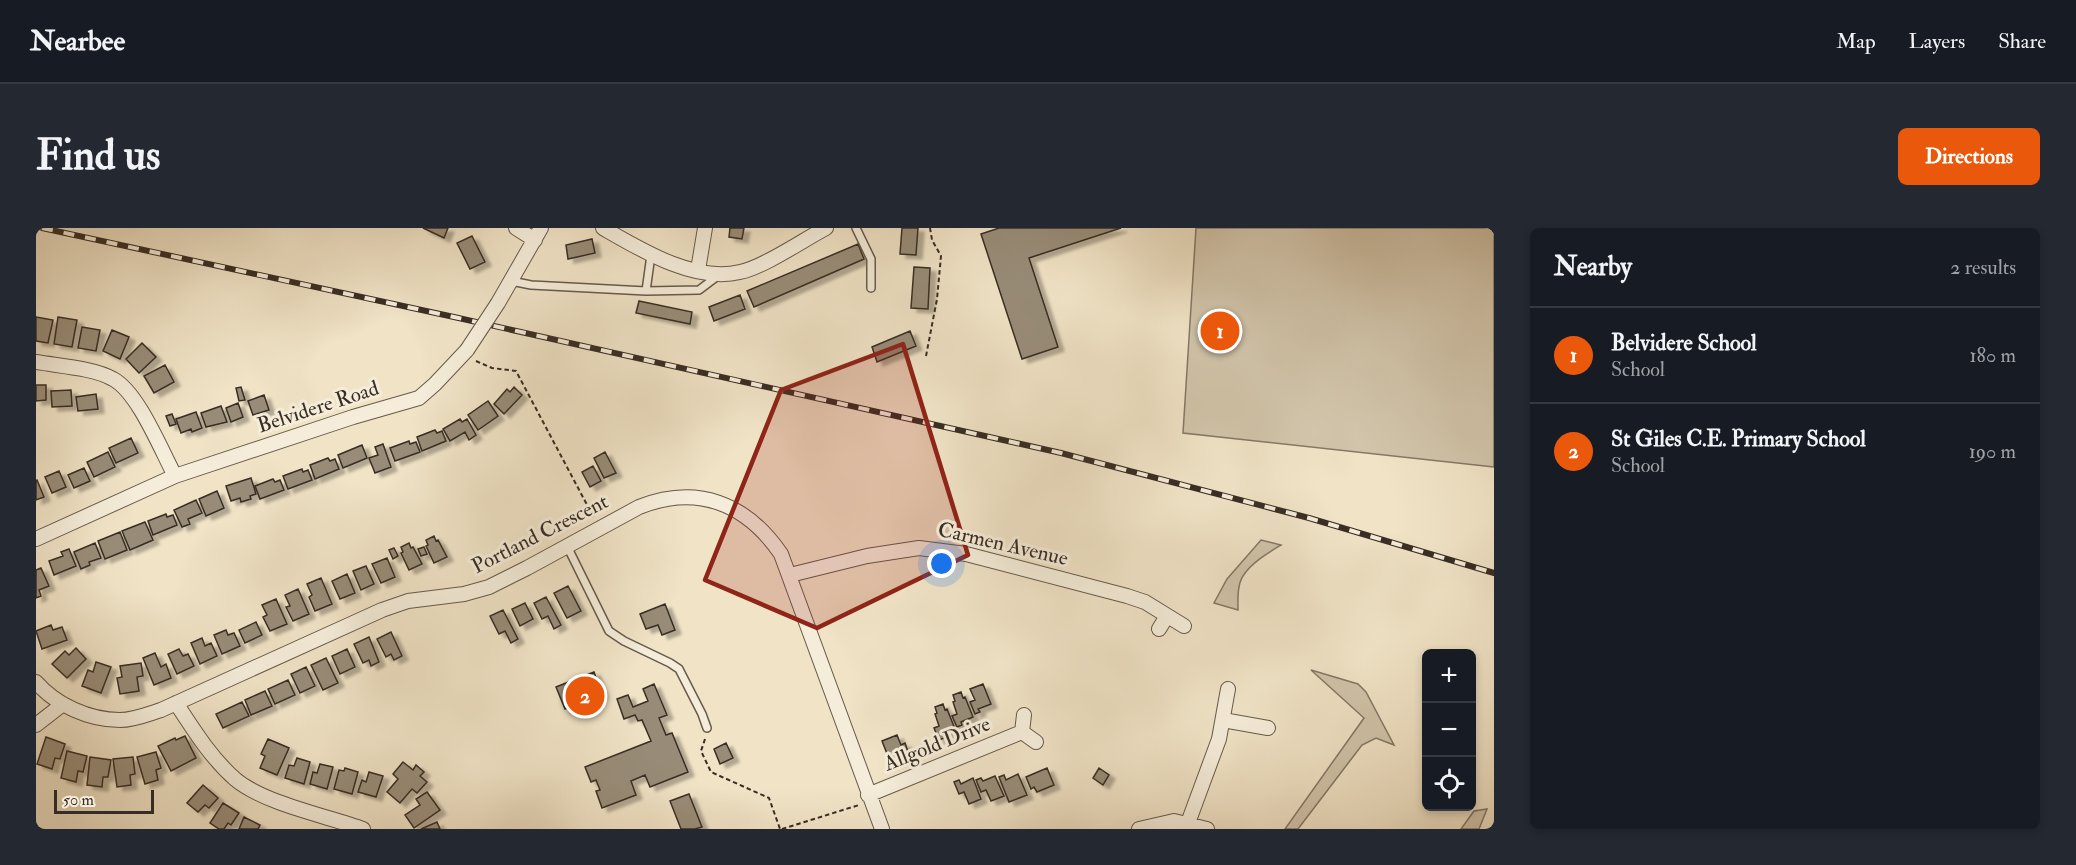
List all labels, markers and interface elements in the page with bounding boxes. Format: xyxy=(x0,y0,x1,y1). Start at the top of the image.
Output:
text: Nearbee xyxy=(30,24,125,59)
text: Map xyxy=(1836,28,1876,55)
text: Layers xyxy=(1909,28,1965,55)
text: Share xyxy=(1998,28,2046,55)
button: Directions xyxy=(1898,128,2040,185)
text: Find us xyxy=(36,130,160,182)
text: Nearby xyxy=(1554,251,1632,283)
text: 2 results xyxy=(1950,255,2016,280)
pin: 1 xyxy=(1200,308,1240,354)
text: Belvidere School xyxy=(1611,329,1757,357)
text: 1 xyxy=(1570,343,1577,368)
text: 180 m xyxy=(1969,343,2016,368)
text: School xyxy=(1611,357,1665,382)
street label: Belvidere Road xyxy=(254,374,383,439)
text: St Giles C.E. Primary School xyxy=(1611,425,1866,453)
text: 2 xyxy=(1568,439,1579,464)
text: 190 m xyxy=(1969,439,2016,464)
text: School xyxy=(1611,453,1665,478)
street label: Portland Crescent xyxy=(467,488,613,580)
street label: Carmen Avenue xyxy=(935,516,1071,572)
your location xyxy=(927,549,956,578)
map controls xyxy=(1422,649,1476,811)
button: + xyxy=(1422,649,1476,703)
pin: 2 xyxy=(566,674,604,718)
button: − xyxy=(1422,703,1476,757)
street label: Allgold Drive xyxy=(879,710,994,778)
button: locate xyxy=(1422,757,1476,811)
scale bar xyxy=(54,787,154,814)
text: 50 m xyxy=(63,790,94,810)

